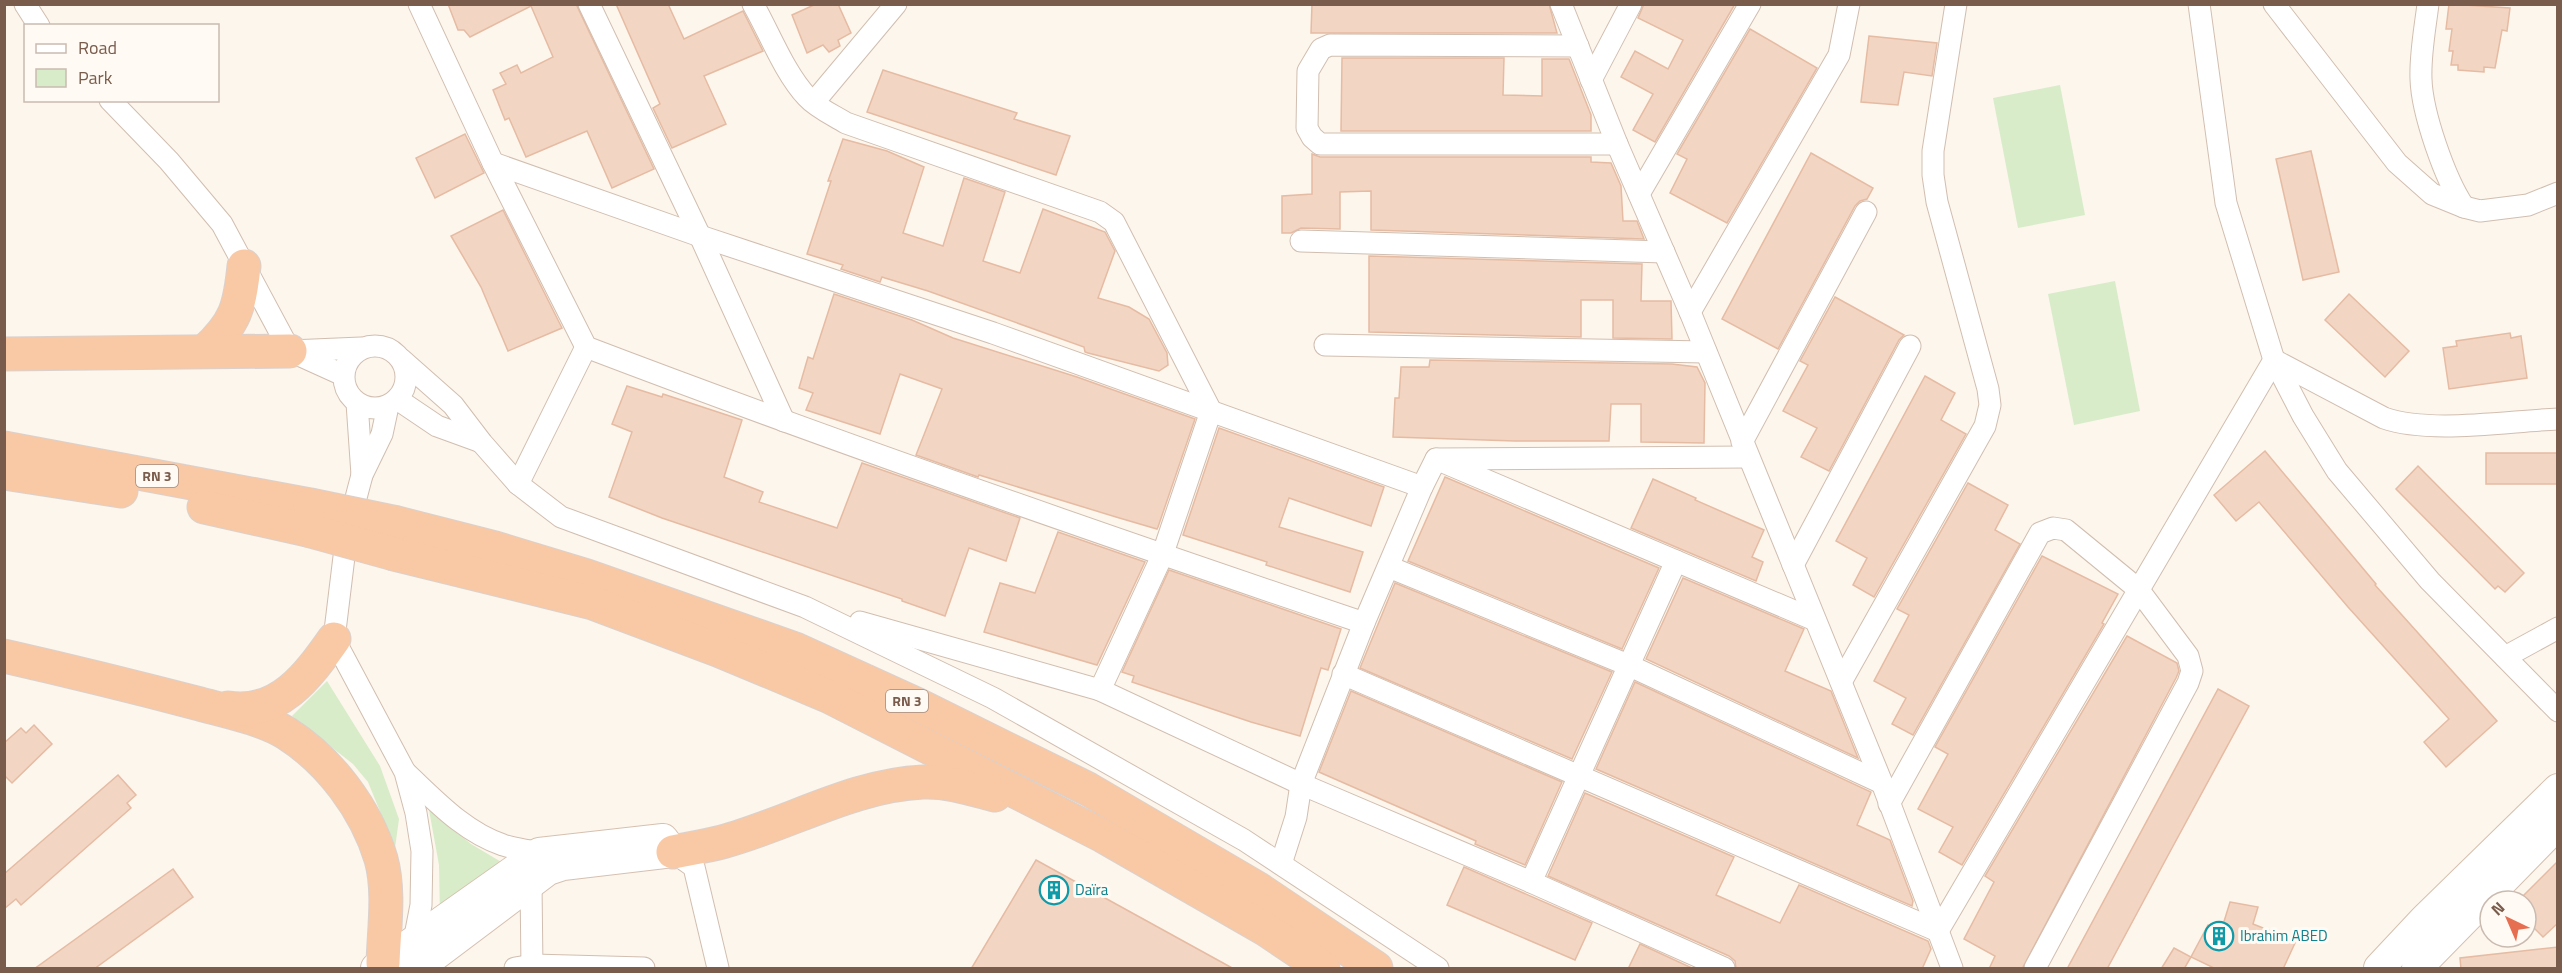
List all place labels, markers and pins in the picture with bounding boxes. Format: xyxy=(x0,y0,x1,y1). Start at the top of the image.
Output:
building icon: Daïra xyxy=(1038,874,1070,906)
place label: Daïra xyxy=(1075,878,1109,901)
building icon: Ibrahim ABED xyxy=(2203,920,2235,952)
place label: Ibrahim ABED xyxy=(2240,924,2328,947)

